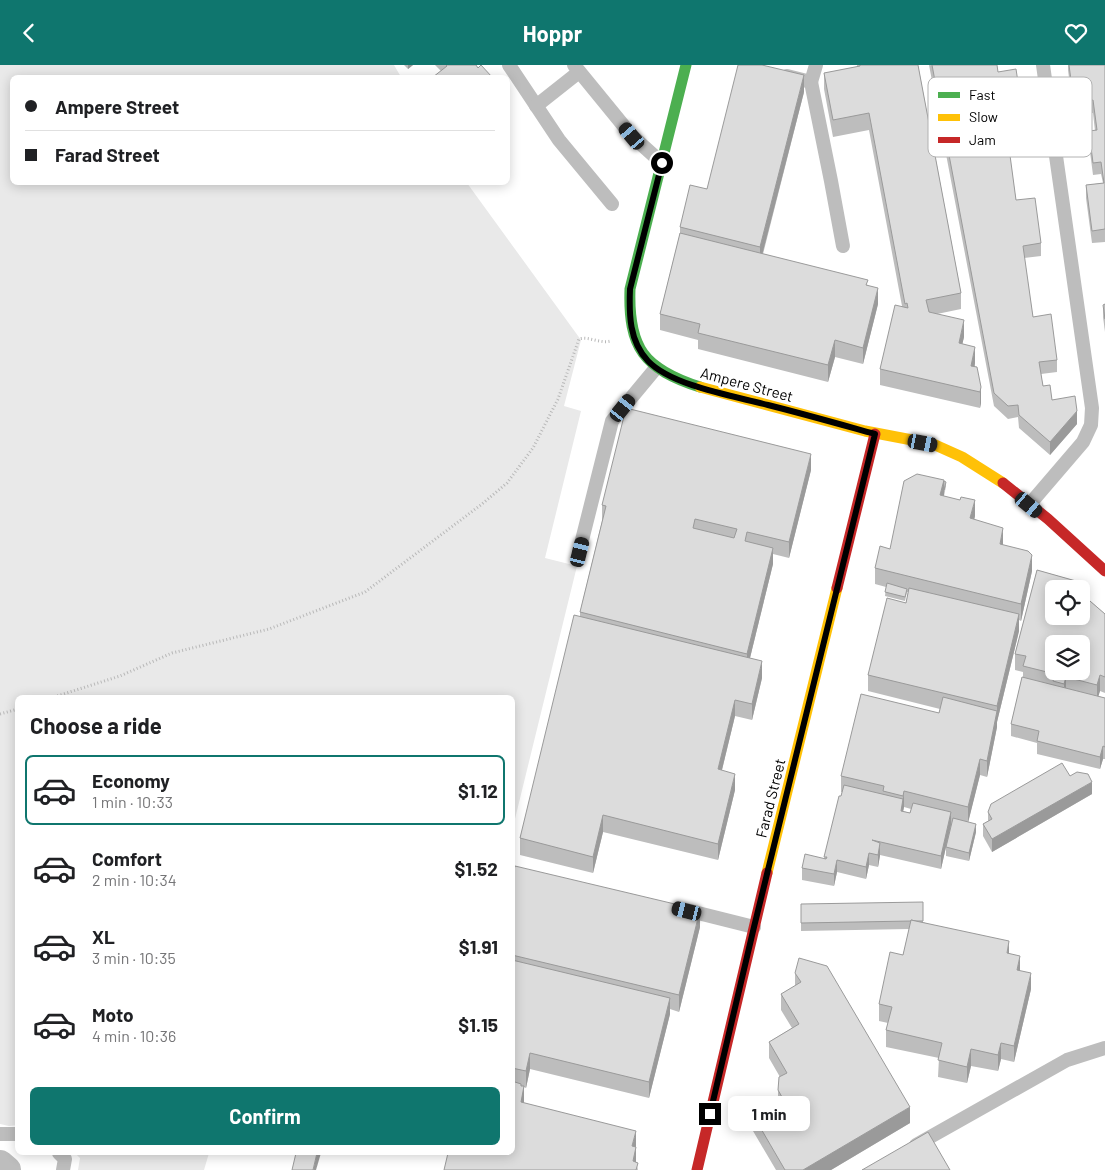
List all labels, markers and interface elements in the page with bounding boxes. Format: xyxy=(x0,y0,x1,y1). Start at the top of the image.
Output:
icon: back xyxy=(15,19,43,47)
icon: heart xyxy=(1062,19,1090,47)
text: Hoppr xyxy=(523,20,582,46)
legend xyxy=(928,77,1092,157)
text: Fast xyxy=(969,86,995,103)
text: Ampere Street xyxy=(55,95,179,118)
text: Slow xyxy=(969,108,998,125)
car xyxy=(616,120,647,152)
text: Jam xyxy=(969,131,996,148)
text: Farad Street xyxy=(55,143,160,166)
route start xyxy=(651,152,673,174)
street label: Ampere Street xyxy=(699,363,795,405)
car xyxy=(607,392,638,424)
car xyxy=(906,433,939,453)
car xyxy=(1012,490,1045,520)
car xyxy=(569,536,590,568)
map controls xyxy=(1045,580,1090,680)
button: locate xyxy=(1045,580,1090,625)
button: layers xyxy=(1045,635,1090,680)
text: Choose a ride xyxy=(30,712,162,738)
street label: Farad Street xyxy=(751,757,789,839)
icon: car xyxy=(32,768,77,813)
text: Economy xyxy=(92,769,170,792)
text: $1.12 xyxy=(458,779,498,802)
text: 1 min · 10:33 xyxy=(92,792,173,811)
icon: car xyxy=(32,846,77,891)
text: Comfort xyxy=(92,847,162,870)
text: $1.52 xyxy=(454,857,498,880)
text: 2 min · 10:34 xyxy=(92,870,177,889)
car xyxy=(670,900,703,922)
icon: car xyxy=(32,924,77,969)
text: XL xyxy=(92,925,115,948)
text: $1.91 xyxy=(459,935,498,958)
text: 3 min · 10:35 xyxy=(92,948,176,967)
icon: car xyxy=(32,1002,77,1047)
text: Moto xyxy=(92,1003,134,1026)
text: $1.15 xyxy=(458,1013,498,1036)
text: 4 min · 10:36 xyxy=(92,1026,176,1045)
button: Confirm xyxy=(30,1087,500,1145)
callout: 1 min xyxy=(728,1097,810,1131)
route end xyxy=(699,1103,721,1125)
text: 1 min xyxy=(751,1104,787,1123)

